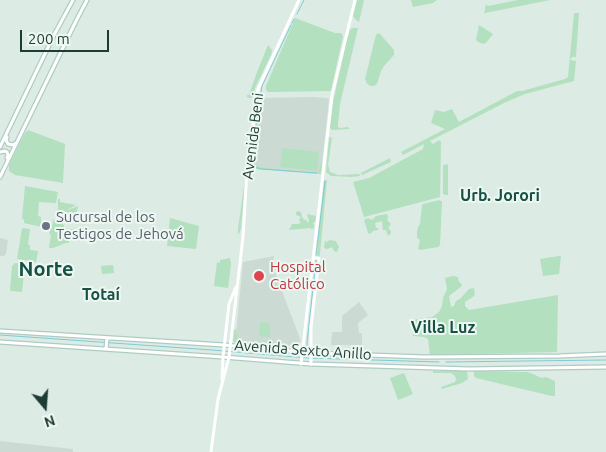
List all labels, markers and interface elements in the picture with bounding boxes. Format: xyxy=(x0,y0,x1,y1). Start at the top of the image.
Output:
scale bar xyxy=(22,20,111,52)
text: 200 m xyxy=(28,30,70,47)
street label: Avenida Beni xyxy=(239,92,267,180)
district label: Urb. Jorori xyxy=(460,186,540,206)
place label: Sucursal de los Testigos de Jehová xyxy=(56,208,184,243)
marker: Sucursal de los Testigos de Jehová xyxy=(40,220,52,232)
district label: Norte xyxy=(18,257,74,281)
place label: Hospital Católico xyxy=(270,258,326,293)
marker: Hospital Católico xyxy=(252,269,266,283)
district label: Totaí xyxy=(82,285,120,305)
district label: Villa Luz xyxy=(411,318,475,338)
street label: Avenida Sexto Anillo xyxy=(234,336,372,364)
north arrow xyxy=(20,382,70,432)
text: N xyxy=(42,412,57,430)

